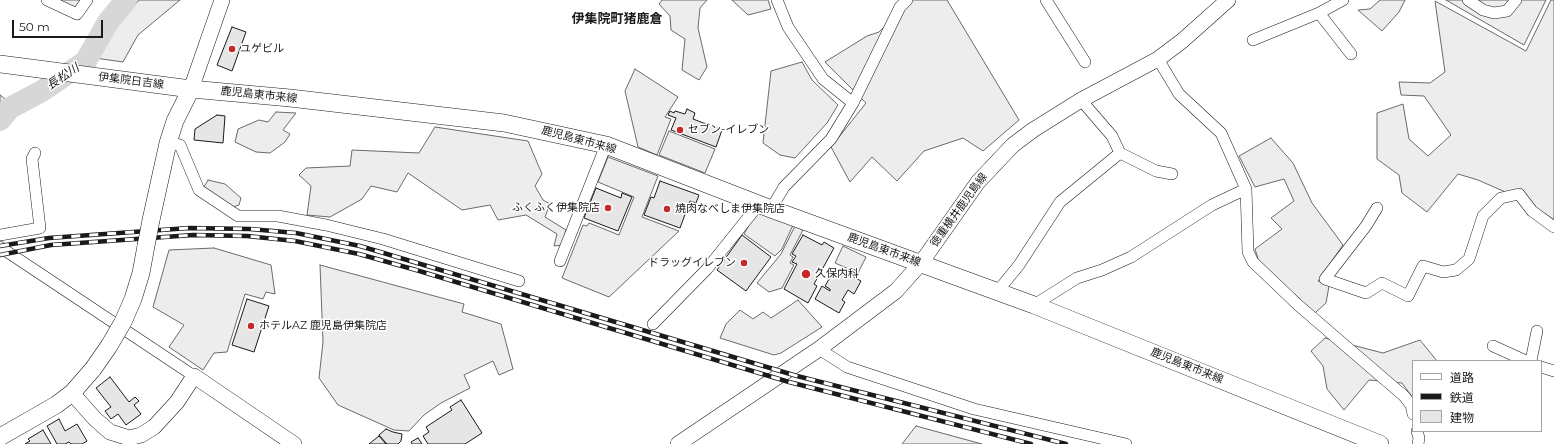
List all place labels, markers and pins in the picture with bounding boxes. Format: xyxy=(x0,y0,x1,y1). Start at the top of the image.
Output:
place label: ユゲビル xyxy=(240,42,284,56)
marker: ユゲビル xyxy=(227,44,237,54)
place label: セブン-イレブン xyxy=(688,123,769,137)
marker: セブン-イレブン xyxy=(675,125,685,135)
place label: ふくふく伊集院店 xyxy=(512,201,600,215)
place label: 焼肉なべしま伊集院店 xyxy=(675,202,785,216)
marker: ふくふく伊集院店 xyxy=(603,203,613,213)
marker: 焼肉なべしま伊集院店 xyxy=(662,204,672,214)
place label: ドラッグイレブン xyxy=(648,256,736,270)
marker: ドラッグイレブン xyxy=(739,258,749,268)
place label: 久保内科 xyxy=(815,267,859,281)
marker: 久保内科 xyxy=(800,268,812,280)
place label: ホテルAZ 鹿児島伊集院店 xyxy=(259,319,387,333)
marker: ホテルAZ 鹿児島伊集院店 xyxy=(246,321,256,331)

